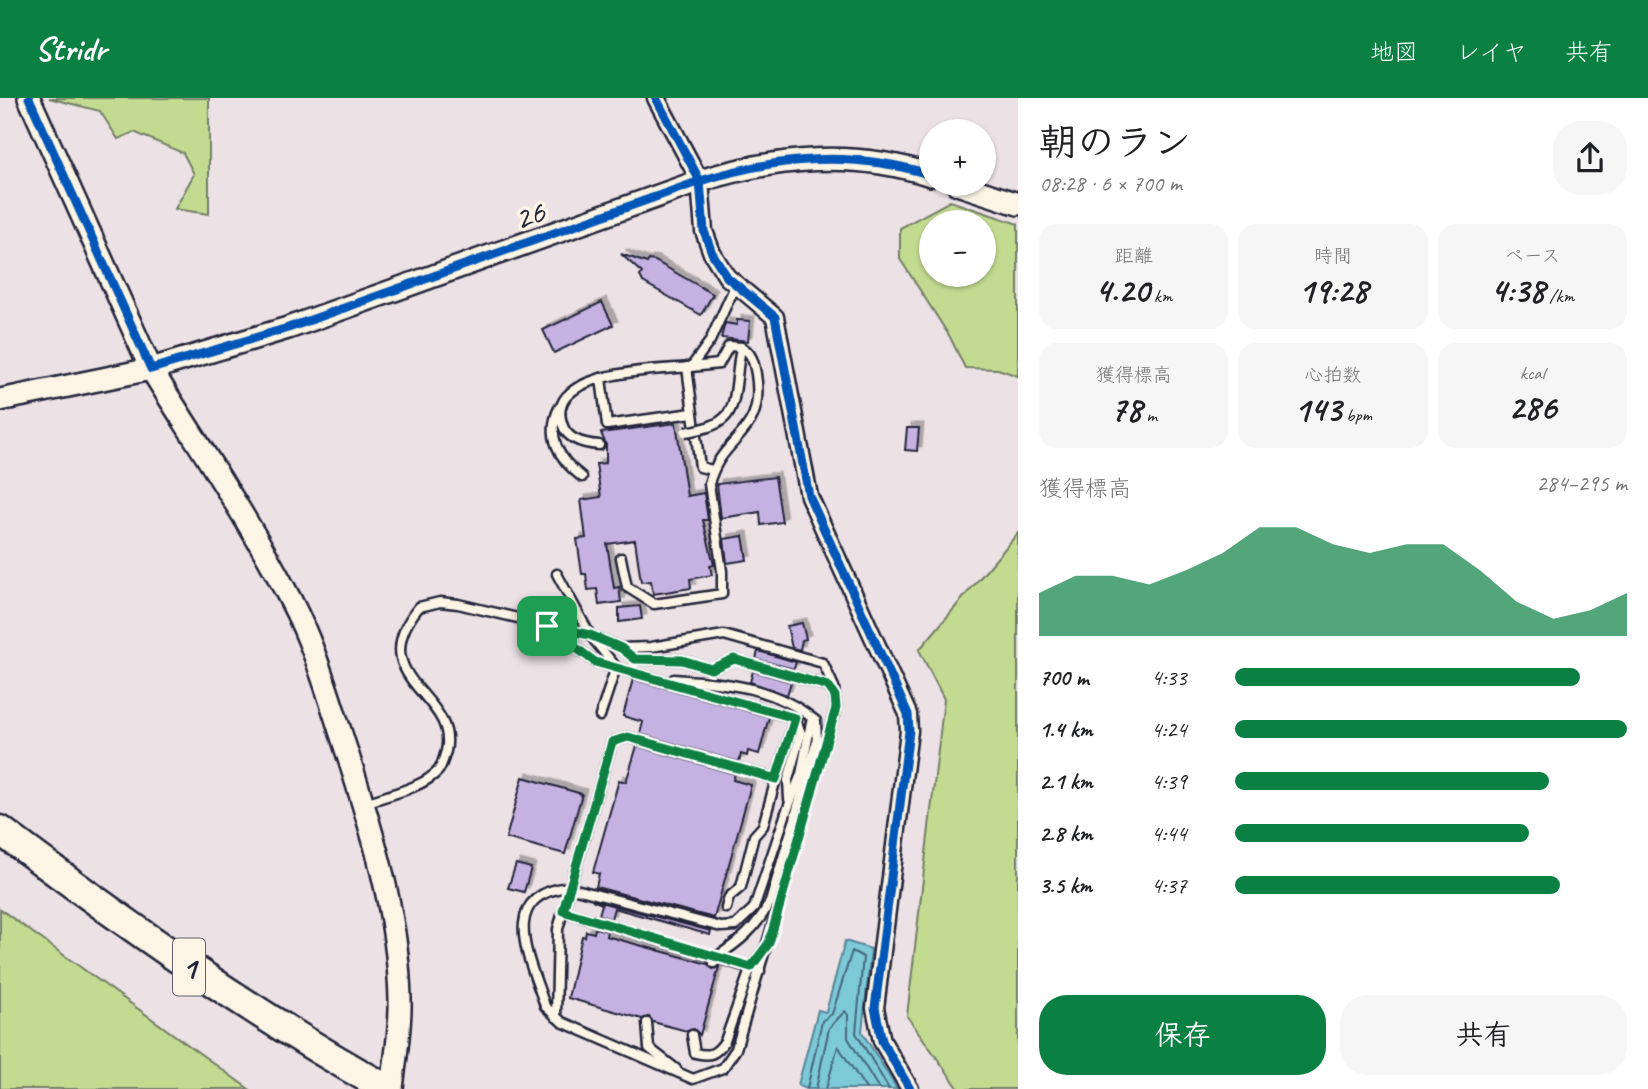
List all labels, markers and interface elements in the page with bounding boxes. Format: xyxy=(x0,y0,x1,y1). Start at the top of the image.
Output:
text: Stridr xyxy=(35,28,106,70)
text: 地図 xyxy=(1370,37,1418,67)
text: レイヤ xyxy=(1456,37,1527,67)
text: 共有 xyxy=(1565,37,1613,67)
map controls xyxy=(919,119,996,287)
button: + xyxy=(919,119,996,196)
text: 朝のラン xyxy=(1039,119,1191,166)
button: share xyxy=(1553,121,1627,195)
text: 08:28 · 6 × 700 m xyxy=(1039,169,1182,198)
street label: 26 xyxy=(508,190,551,240)
button: − xyxy=(919,210,996,287)
text: 距離 xyxy=(1115,244,1153,268)
text: 時間 xyxy=(1314,244,1352,268)
text: ペース xyxy=(1504,244,1560,268)
text: 4.20 xyxy=(1095,268,1149,313)
text: 19:28 xyxy=(1298,268,1368,313)
text: 4:38 xyxy=(1491,268,1545,313)
text: km xyxy=(1149,284,1172,308)
text: /km xyxy=(1545,284,1574,308)
text: kcal xyxy=(1520,361,1545,385)
text: 獲得標高 xyxy=(1096,363,1172,387)
text: 心拍数 xyxy=(1304,363,1362,387)
text: 286 xyxy=(1508,385,1556,430)
text: 78 xyxy=(1110,387,1142,432)
text: 143 xyxy=(1294,387,1341,432)
text: m xyxy=(1142,403,1157,427)
text: bpm xyxy=(1341,403,1372,427)
text: 284–295 m xyxy=(1536,469,1627,498)
text: 獲得標高 xyxy=(1039,474,1131,503)
pin xyxy=(517,596,577,656)
icon: arrive xyxy=(528,607,566,645)
text: 700 m xyxy=(1039,663,1089,692)
text: 4:33 xyxy=(1151,663,1187,692)
text: 1.4 km xyxy=(1039,715,1093,744)
text: 4:24 xyxy=(1151,715,1187,744)
text: 2.1 km xyxy=(1039,767,1093,796)
text: 4:39 xyxy=(1151,767,1187,796)
text: 2.8 km xyxy=(1039,819,1093,848)
text: 4:44 xyxy=(1151,819,1187,848)
text: 3.5 km xyxy=(1039,871,1092,900)
text: 4:37 xyxy=(1151,871,1187,900)
road number: 1 xyxy=(173,938,205,996)
button: 保存 xyxy=(1039,995,1326,1075)
button: 共有 xyxy=(1340,995,1627,1075)

